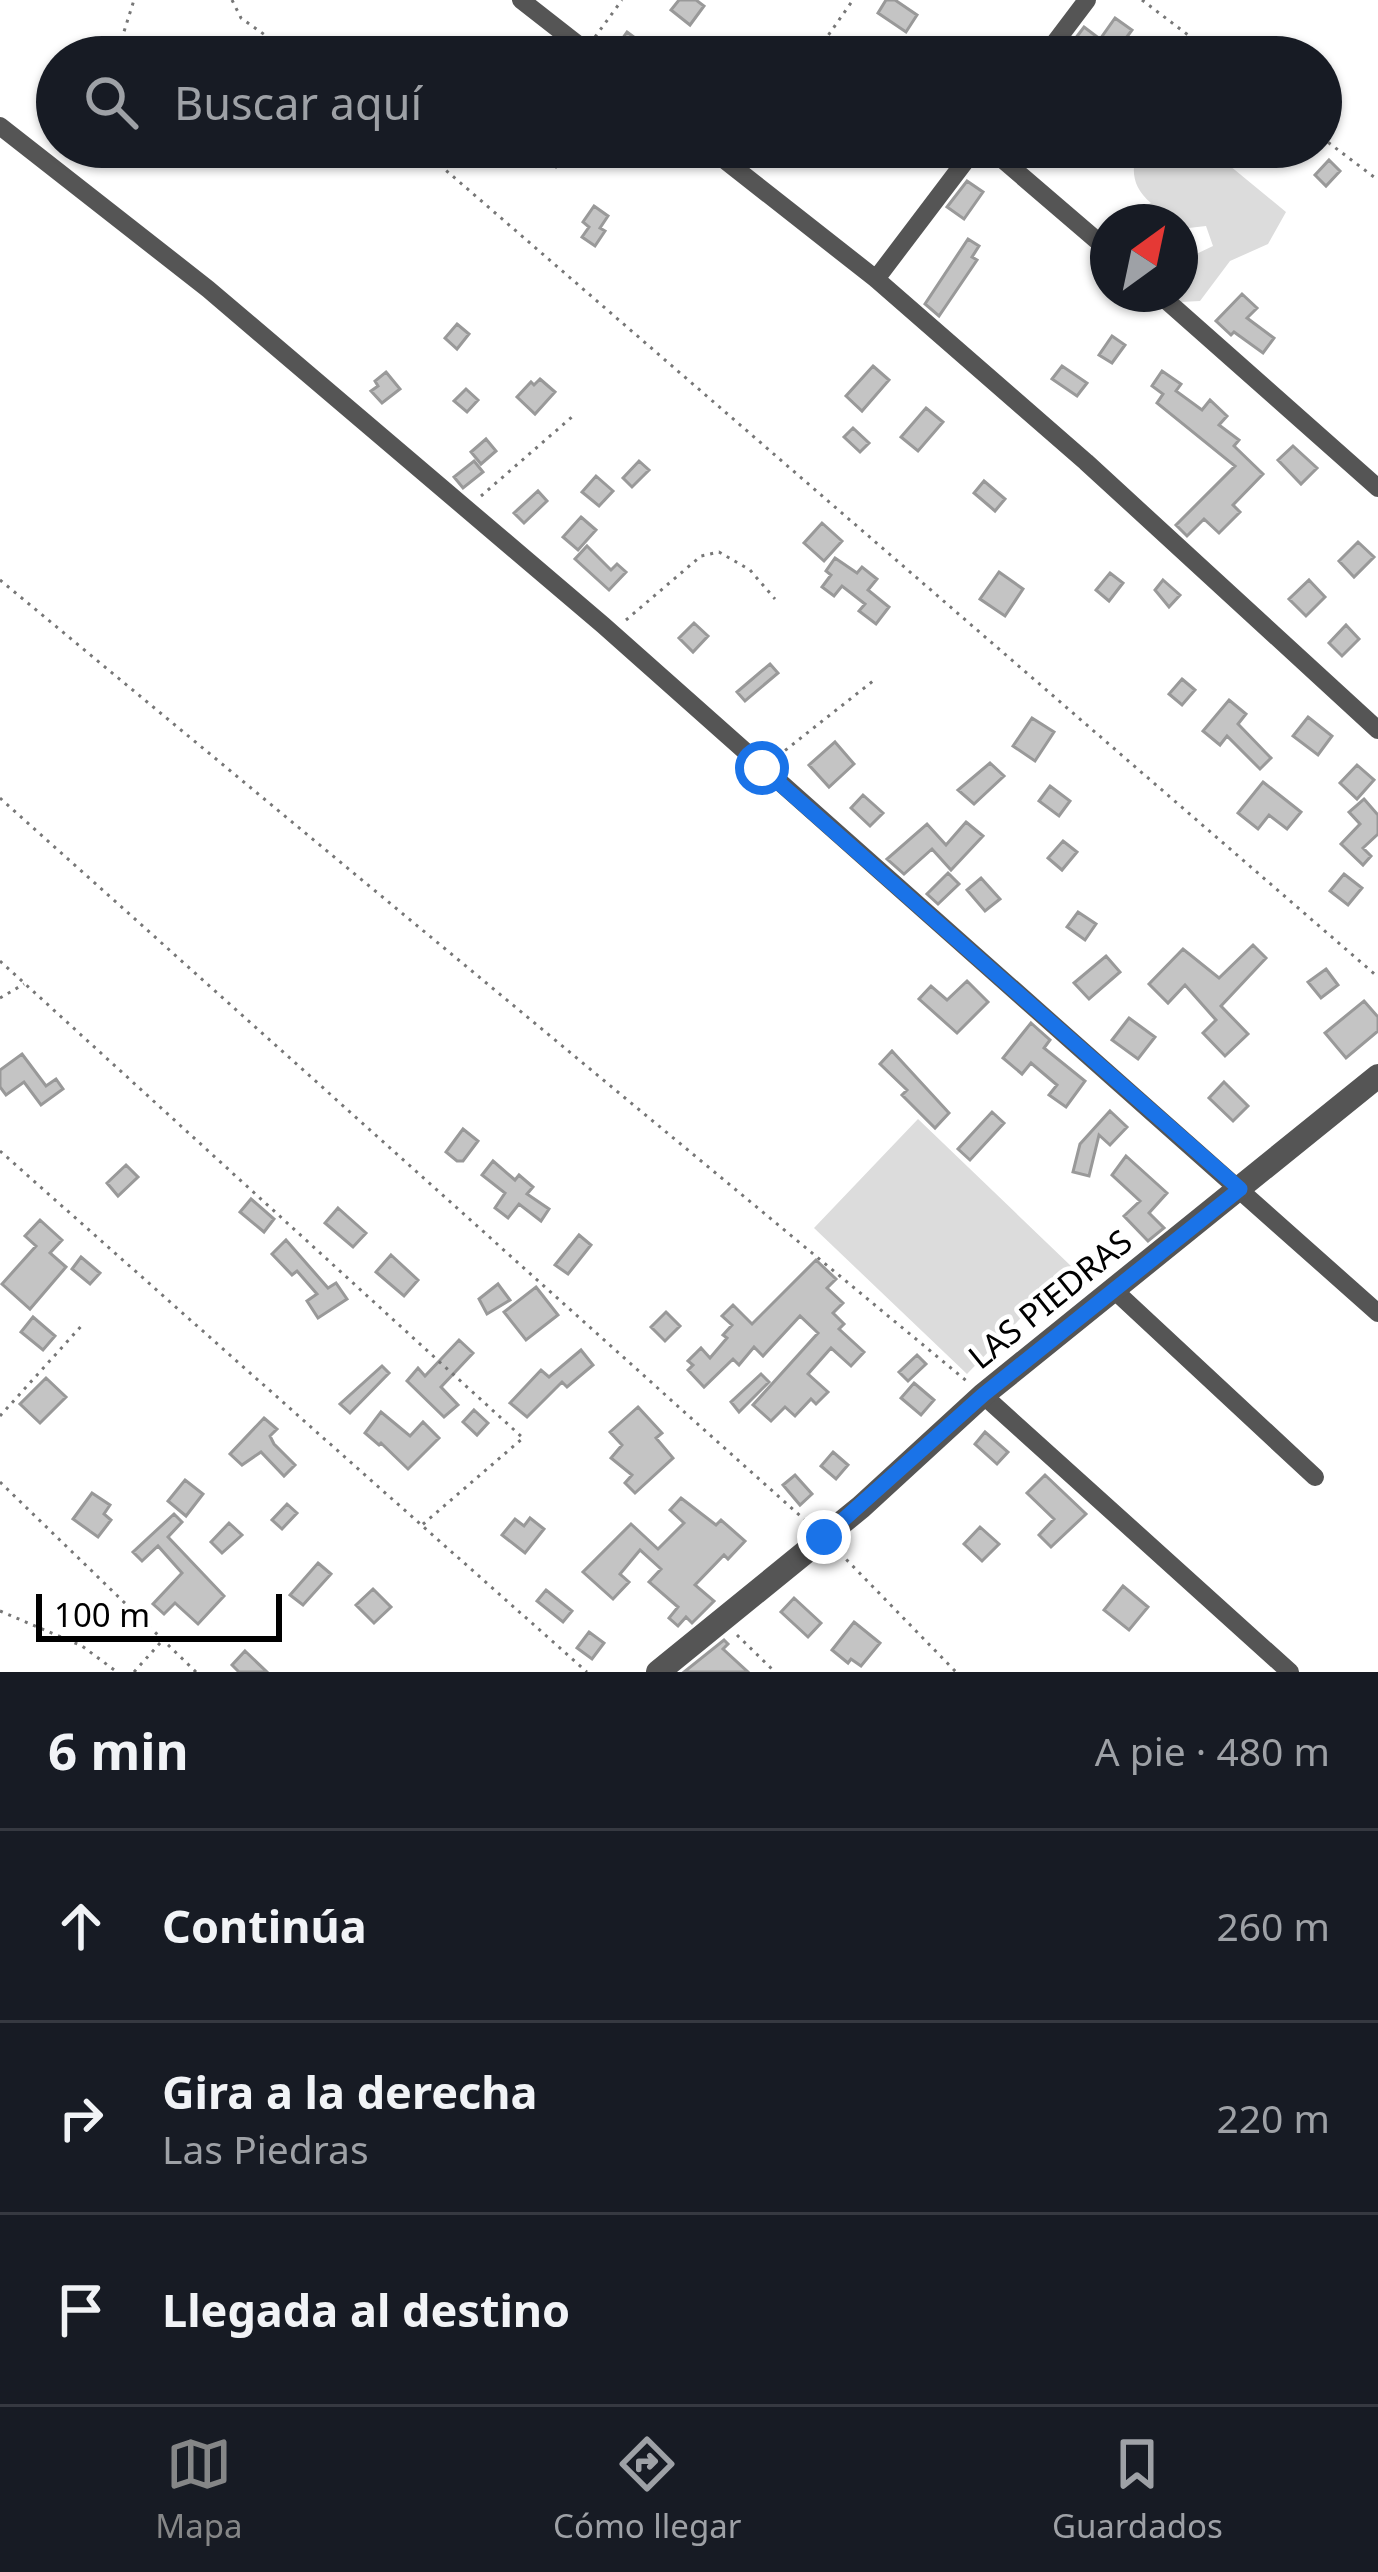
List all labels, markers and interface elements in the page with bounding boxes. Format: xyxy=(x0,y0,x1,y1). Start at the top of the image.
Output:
search box xyxy=(36,36,1342,168)
icon: search xyxy=(78,69,144,135)
text: Buscar aquí xyxy=(174,72,422,133)
north arrow xyxy=(1090,204,1198,312)
route start xyxy=(735,741,789,795)
street label: LAS PIEDRAS xyxy=(958,1219,1141,1379)
route end xyxy=(797,1510,851,1564)
scale bar xyxy=(36,1588,282,1641)
text: 100 m xyxy=(54,1592,150,1637)
text: 6 min xyxy=(48,1715,189,1785)
text: A pie · 480 m xyxy=(1095,1724,1330,1777)
icon: ahead xyxy=(48,1893,114,1959)
text: Continúa xyxy=(162,1895,367,1956)
text: 260 m xyxy=(1216,1899,1330,1952)
text: Gira a la derecha xyxy=(162,2061,537,2122)
icon: right xyxy=(48,2085,114,2151)
text: 220 m xyxy=(1216,2091,1330,2144)
text: Las Piedras xyxy=(162,2122,369,2175)
icon: arrive xyxy=(48,2277,114,2343)
text: Llegada al destino xyxy=(162,2279,570,2340)
tab: Mapa xyxy=(155,2431,243,2548)
tab: Cómo llegar xyxy=(553,2431,741,2548)
tab: Guardados xyxy=(1052,2431,1223,2548)

